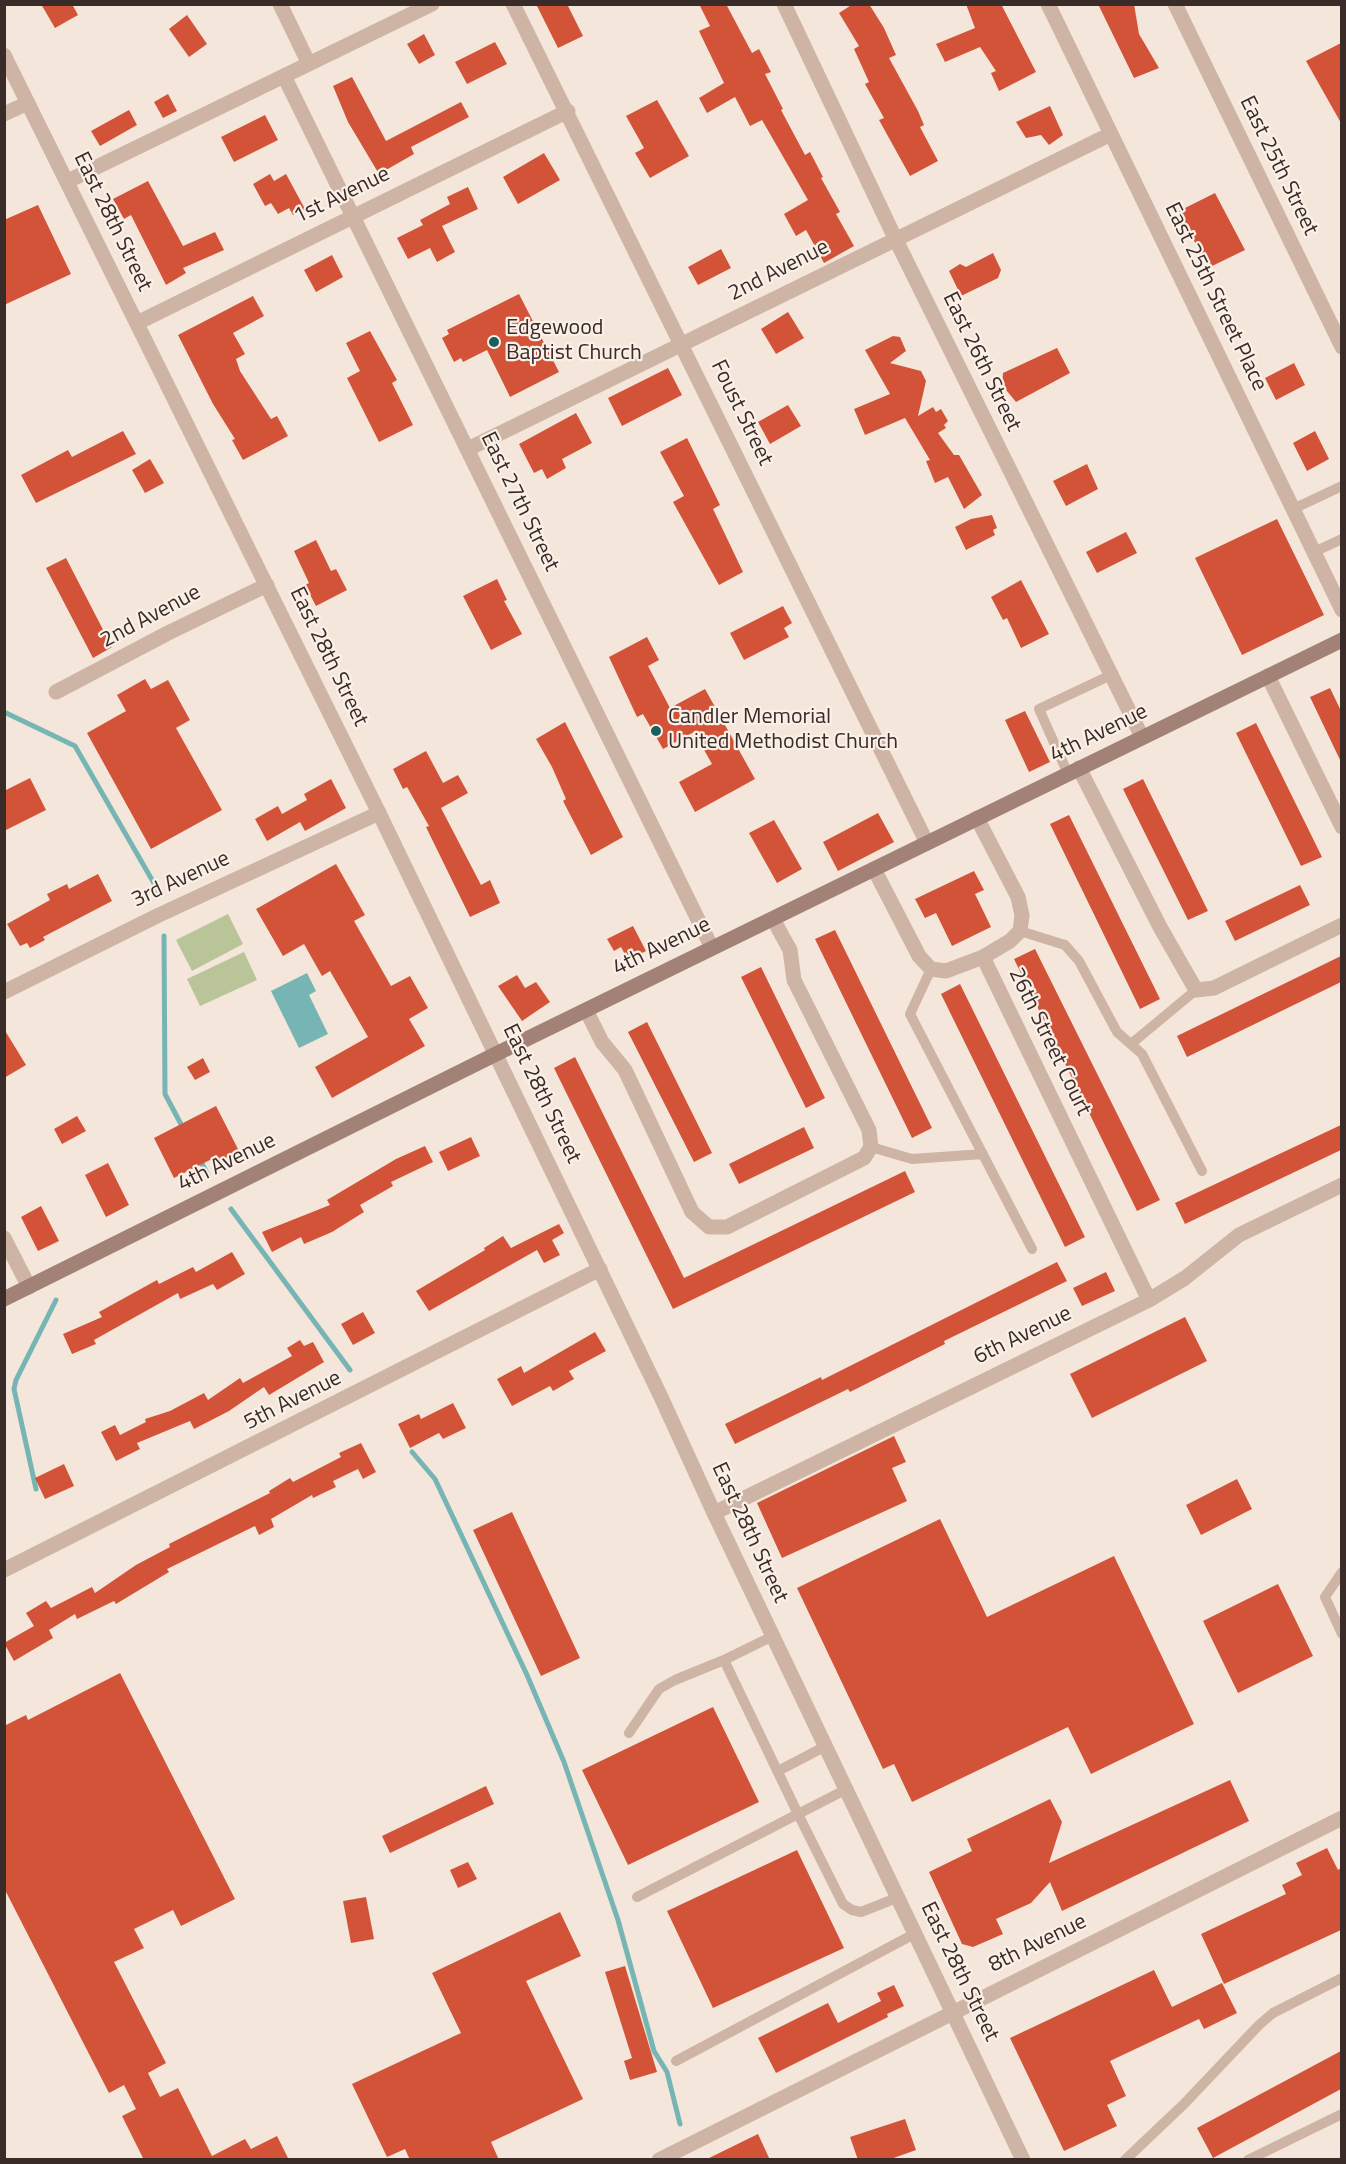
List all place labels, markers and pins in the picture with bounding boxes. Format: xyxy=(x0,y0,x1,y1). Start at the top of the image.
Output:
place label: Edgewood Baptist Church xyxy=(506,316,642,368)
marker: Edgewood Baptist Church xyxy=(487,335,501,349)
place label: Candler Memorial United Methodist Church xyxy=(668,705,898,756)
marker: Candler Memorial United Methodist Church xyxy=(649,724,663,738)

